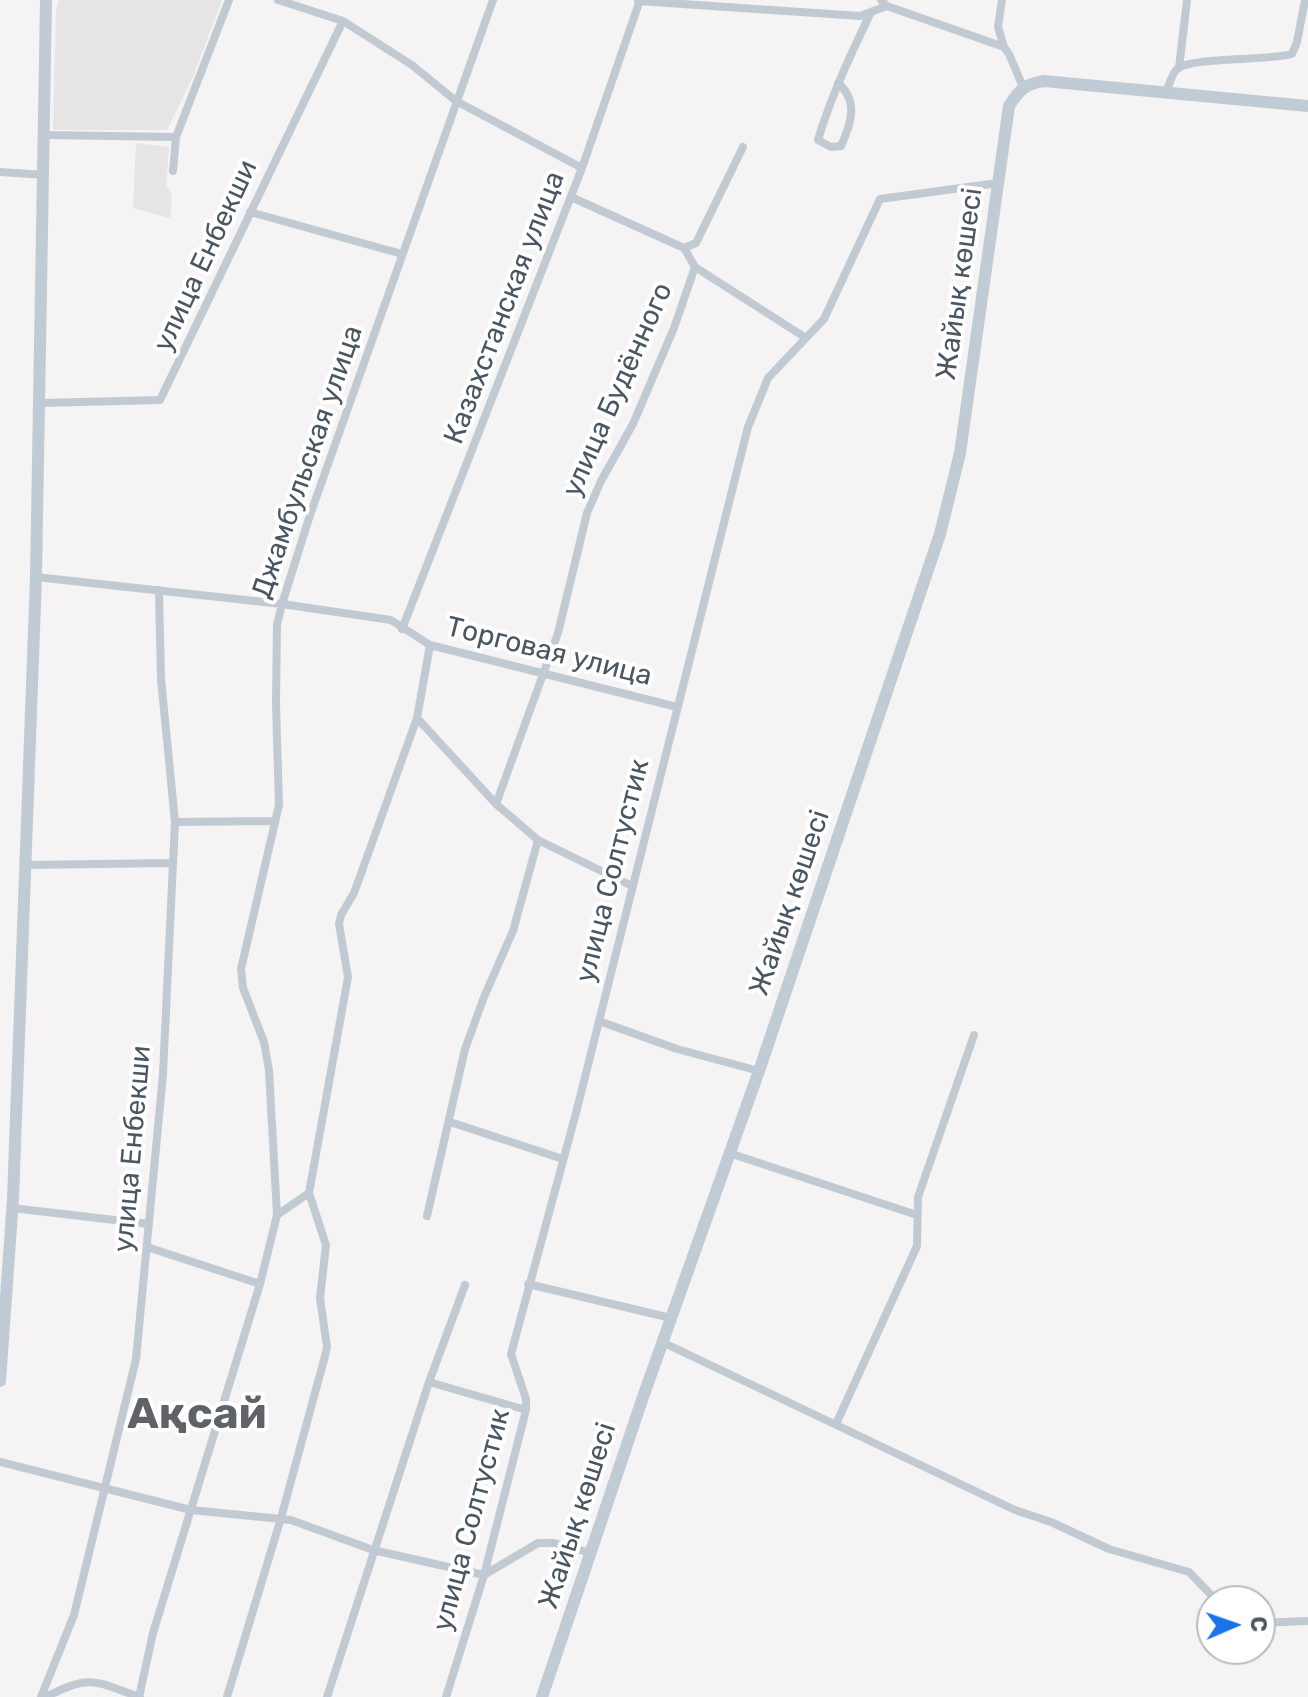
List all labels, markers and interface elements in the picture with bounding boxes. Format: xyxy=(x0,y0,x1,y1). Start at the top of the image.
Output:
street label: улица Енбекши xyxy=(147,155,265,357)
street label: Казахстанская улица xyxy=(438,167,572,449)
street label: Жайық көшесі xyxy=(930,186,990,382)
street label: улица Будённого xyxy=(556,278,680,502)
street label: Джамбульская улица xyxy=(246,321,370,603)
street label: Торговая улица xyxy=(443,610,655,694)
street label: улица Солтустик xyxy=(569,756,657,986)
street label: Жайық көшесі xyxy=(743,806,837,1000)
street label: улица Енбекши xyxy=(107,1044,159,1254)
district label: Ақсай xyxy=(127,1389,267,1441)
street label: улица Солтустик xyxy=(426,1405,518,1635)
street label: Жайық көшесі xyxy=(532,1419,624,1613)
north arrow xyxy=(1196,1585,1276,1665)
text: С xyxy=(1245,1616,1272,1632)

